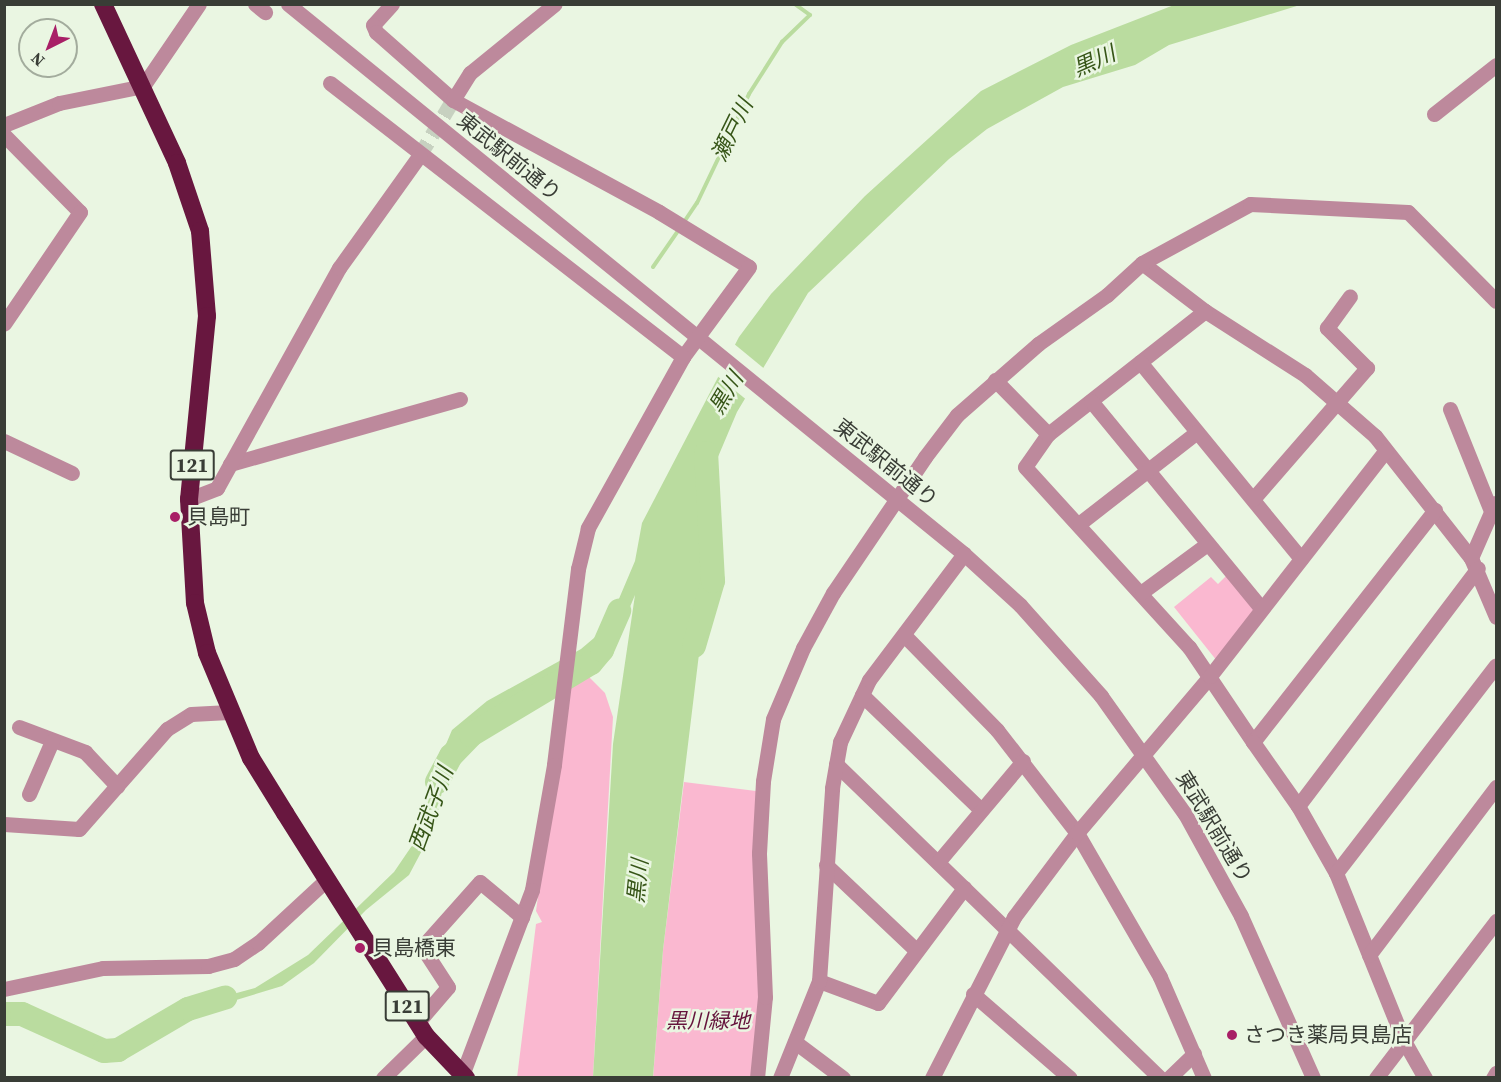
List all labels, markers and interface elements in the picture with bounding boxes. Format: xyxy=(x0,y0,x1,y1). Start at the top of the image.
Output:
north arrow xyxy=(18,18,78,78)
water label: 黒川 xyxy=(1069,40,1119,82)
text: N xyxy=(26,48,49,72)
water label: 瀬戸川 xyxy=(706,95,758,165)
street label: 東武駅前通り xyxy=(452,108,566,206)
water label: 黒川 xyxy=(703,367,749,419)
street label: 東武駅前通り xyxy=(829,414,943,512)
road number: 121 xyxy=(170,448,214,482)
place label: 貝島町 xyxy=(187,504,250,530)
marker: 貝島町 xyxy=(168,510,182,524)
water label: 西武子川 xyxy=(404,763,458,855)
street label: 東武駅前通り xyxy=(1171,767,1257,887)
water label: 黒川 xyxy=(623,858,653,904)
place label: 貝島橋東 xyxy=(372,935,456,961)
marker: 貝島橋東 xyxy=(353,941,367,955)
road number: 121 xyxy=(384,989,430,1023)
park label: 黒川緑地 xyxy=(666,1008,750,1034)
place label: さつき薬局貝島店 xyxy=(1244,1022,1412,1048)
marker: さつき薬局貝島店 xyxy=(1225,1028,1239,1042)

